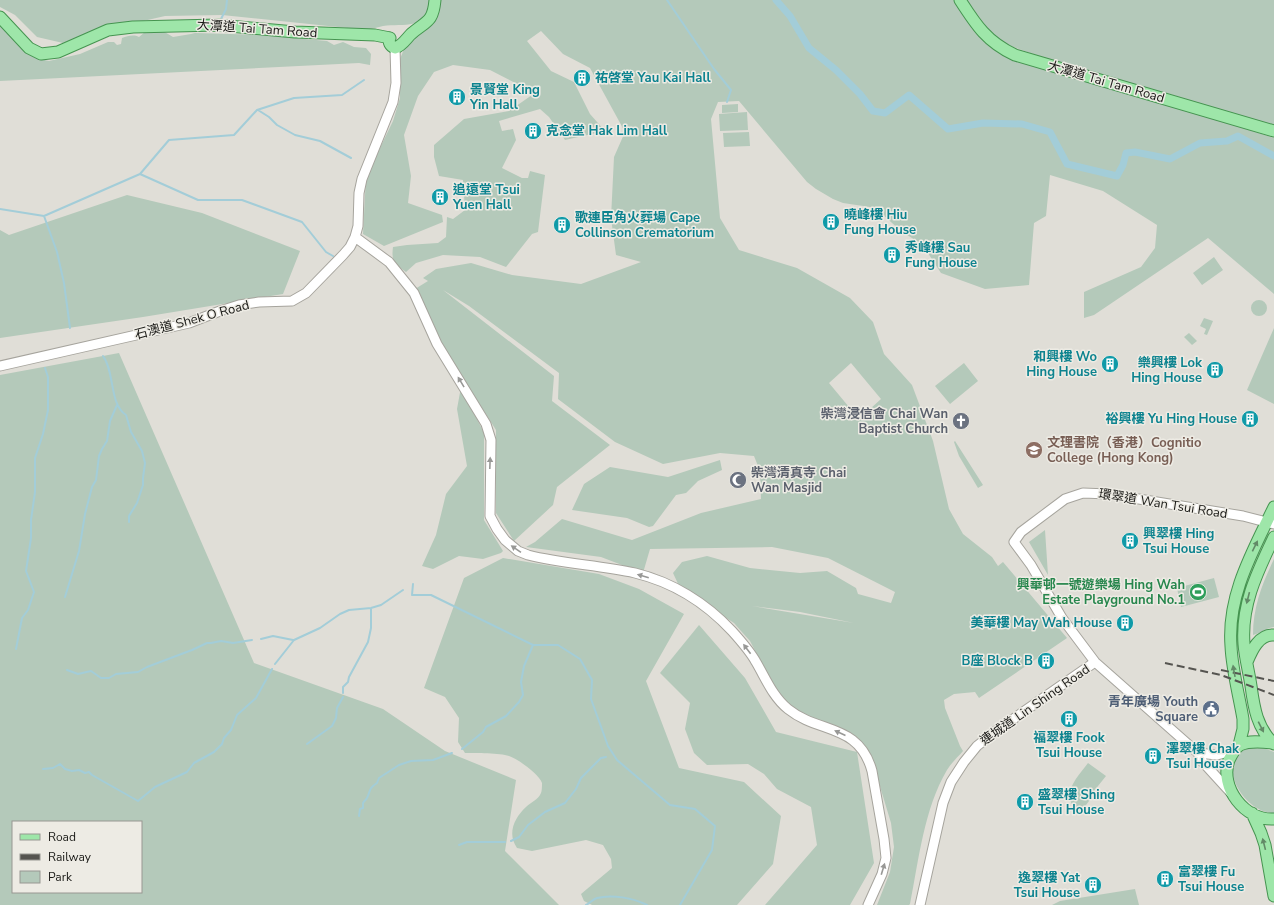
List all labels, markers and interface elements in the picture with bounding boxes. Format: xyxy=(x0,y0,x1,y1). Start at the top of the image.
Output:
street label: 大潭道 Tai Tam Road xyxy=(196,16,318,42)
street label: 大潭道 Tai Tam Road xyxy=(1045,57,1167,107)
building icon: 祐啓堂 Yau Kai Hall xyxy=(572,68,592,88)
place label: 祐啓堂 Yau Kai Hall xyxy=(595,69,712,87)
place label: 景賢堂 King Yin Hall xyxy=(469,81,540,114)
building icon: 景賢堂 King Yin Hall xyxy=(447,87,467,107)
building icon: 克念堂 Hak Lim Hall xyxy=(523,121,543,141)
place label: 克念堂 Hak Lim Hall xyxy=(546,122,668,140)
place label: 追遠堂 Tsui Yuen Hall xyxy=(452,181,520,214)
building icon: 追遠堂 Tsui Yuen Hall xyxy=(430,187,450,207)
place label: 曉峰樓 Hiu Fung House xyxy=(844,206,916,239)
place label: 歌連臣角火葬場 Cape Collinson Crematorium xyxy=(575,209,714,242)
building icon: 曉峰樓 Hiu Fung House xyxy=(821,212,841,232)
building icon: 歌連臣角火葬場 Cape Collinson Crematorium xyxy=(552,215,572,235)
place label: 秀峰樓 Sau Fung House xyxy=(905,239,977,272)
building icon: 秀峰樓 Sau Fung House xyxy=(882,245,902,265)
street label: 石澳道 Shek O Road xyxy=(133,296,251,344)
place label: 和興樓 Wo Hing House xyxy=(1026,348,1097,381)
building icon: 和興樓 Wo Hing House xyxy=(1100,354,1120,374)
place label: 樂興樓 Lok Hing House xyxy=(1131,354,1203,387)
building icon: 樂興樓 Lok Hing House xyxy=(1205,360,1225,380)
one-way arrow xyxy=(457,377,464,388)
place label: 柴灣浸信會 Chai Wan Baptist Church xyxy=(821,405,948,438)
building icon: 裕興樓 Yu Hing House xyxy=(1240,409,1260,429)
place label: 裕興樓 Yu Hing House xyxy=(1106,410,1237,428)
church icon: 柴灣浸信會 Chai Wan Baptist Church xyxy=(951,411,971,431)
place label: 文理書院（香港）Cognitio College (Hong Kong) xyxy=(1047,434,1201,467)
school or university icon: 文理書院（香港）Cognitio College (Hong Kong) xyxy=(1024,440,1044,460)
one-way arrow xyxy=(487,456,493,469)
place label: 柴灣清真寺 Chai Wan Masjid xyxy=(751,464,846,497)
mosque icon: 柴灣清真寺 Chai Wan Masjid xyxy=(728,470,748,490)
street label: 環翠道 Wan Tsui Road xyxy=(1097,485,1229,523)
place label: 興翠樓 Hing Tsui House xyxy=(1143,525,1214,558)
building icon: 興翠樓 Hing Tsui House xyxy=(1120,531,1140,551)
one-way arrow xyxy=(1252,540,1258,552)
one-way arrow xyxy=(511,545,522,553)
one-way arrow xyxy=(637,573,649,579)
place label: 興華邨一號遊樂場 Hing Wah Estate Playground No.1 xyxy=(1017,576,1185,609)
sports icon: 興華邨一號遊樂場 Hing Wah Estate Playground No.1 xyxy=(1188,582,1208,602)
one-way arrow xyxy=(1245,593,1251,605)
building icon: 美華樓 May Wah House xyxy=(1115,613,1135,633)
place label: 美華樓 May Wah House xyxy=(970,614,1112,632)
one-way arrow xyxy=(743,644,751,655)
building icon: B座 Block B xyxy=(1036,651,1056,671)
place label: B座 Block B xyxy=(961,652,1033,670)
street label: 連城道 Lin Shing Road xyxy=(977,660,1093,750)
one-way arrow xyxy=(1231,665,1237,678)
place label: 青年廣場 Youth Square xyxy=(1108,693,1198,726)
public building icon: 青年廣場 Youth Square xyxy=(1201,699,1221,719)
building icon: 福翠樓 Fook Tsui House xyxy=(1059,709,1079,729)
one-way arrow xyxy=(1258,721,1264,732)
one-way arrow xyxy=(834,729,846,736)
place label: 福翠樓 Fook Tsui House xyxy=(1033,729,1106,762)
place label: 澤翠樓 Chak Tsui House xyxy=(1166,740,1240,773)
building icon: 澤翠樓 Chak Tsui House xyxy=(1143,746,1163,766)
place label: 盛翠樓 Shing Tsui House xyxy=(1038,786,1115,819)
building icon: 盛翠樓 Shing Tsui House xyxy=(1015,792,1035,812)
legend xyxy=(12,821,142,893)
text: Road xyxy=(48,829,76,845)
one-way arrow xyxy=(1261,837,1267,849)
text: Railway xyxy=(48,849,92,865)
one-way arrow xyxy=(880,863,886,875)
place label: 富翠樓 Fu Tsui House xyxy=(1178,863,1244,896)
text: Park xyxy=(48,869,73,885)
place label: 逸翠樓 Yat Tsui House xyxy=(1014,869,1081,902)
building icon: 富翠樓 Fu Tsui House xyxy=(1155,869,1175,889)
building icon: 逸翠樓 Yat Tsui House xyxy=(1083,875,1103,895)

